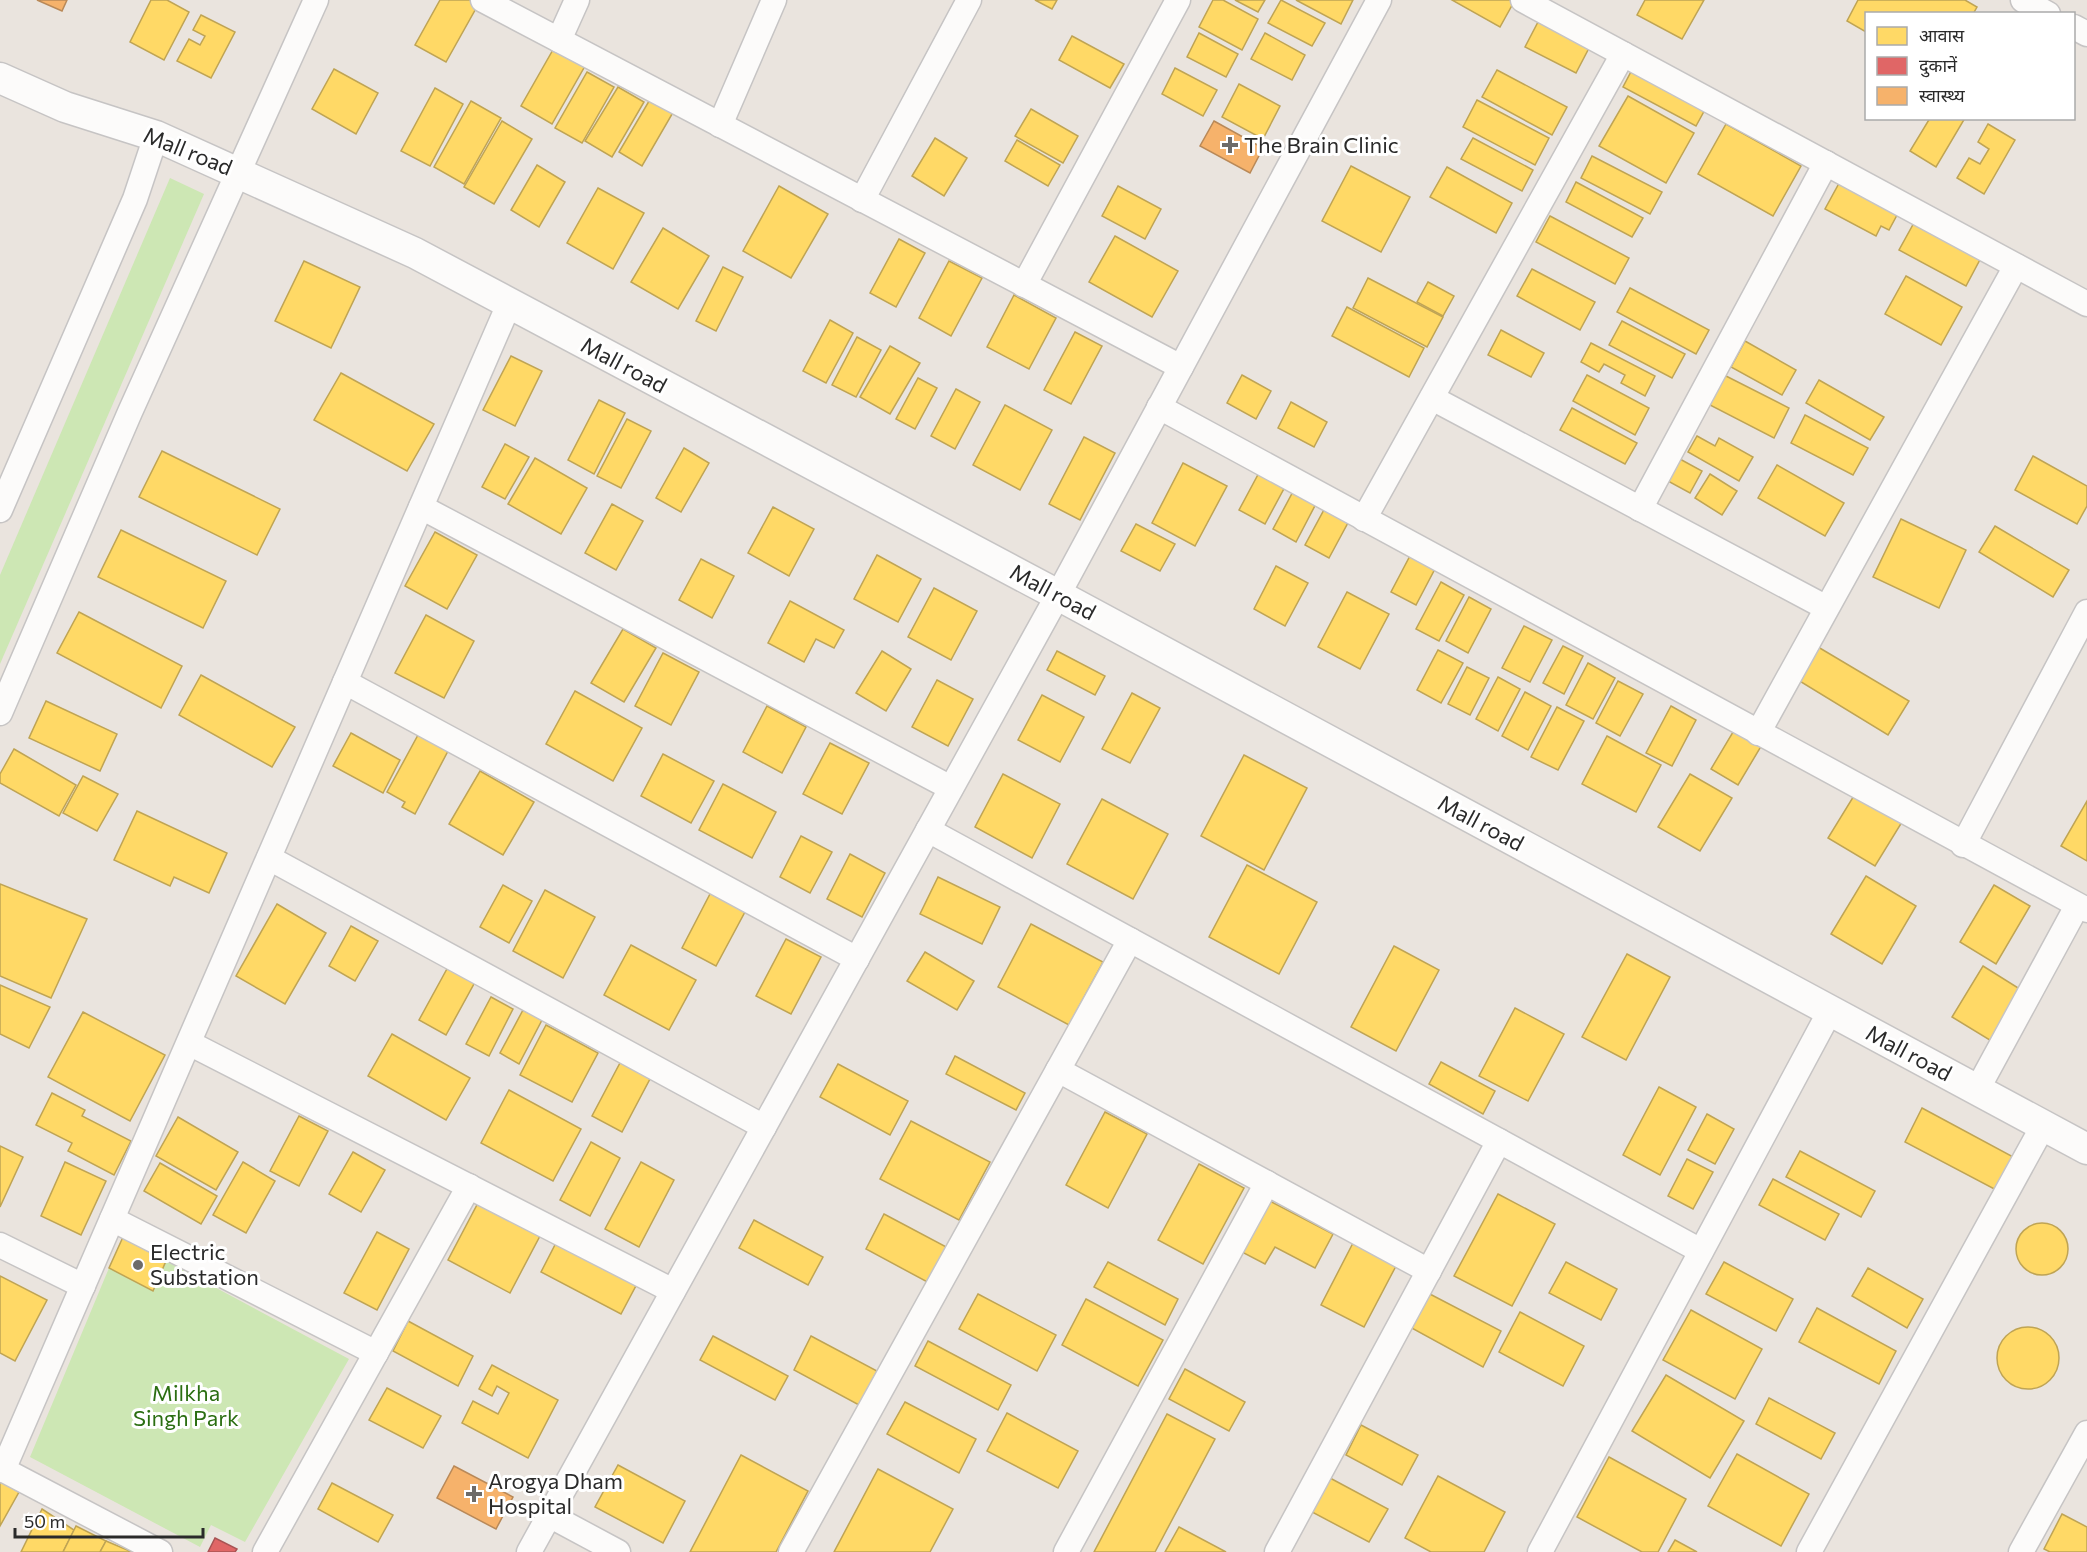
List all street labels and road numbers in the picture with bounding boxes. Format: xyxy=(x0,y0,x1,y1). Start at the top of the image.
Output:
street label: Mall road xyxy=(140,121,237,181)
street label: Mall road xyxy=(577,331,672,398)
street label: Mall road xyxy=(1006,558,1101,625)
street label: Mall road xyxy=(1434,789,1529,856)
street label: Mall road xyxy=(1862,1019,1957,1086)

